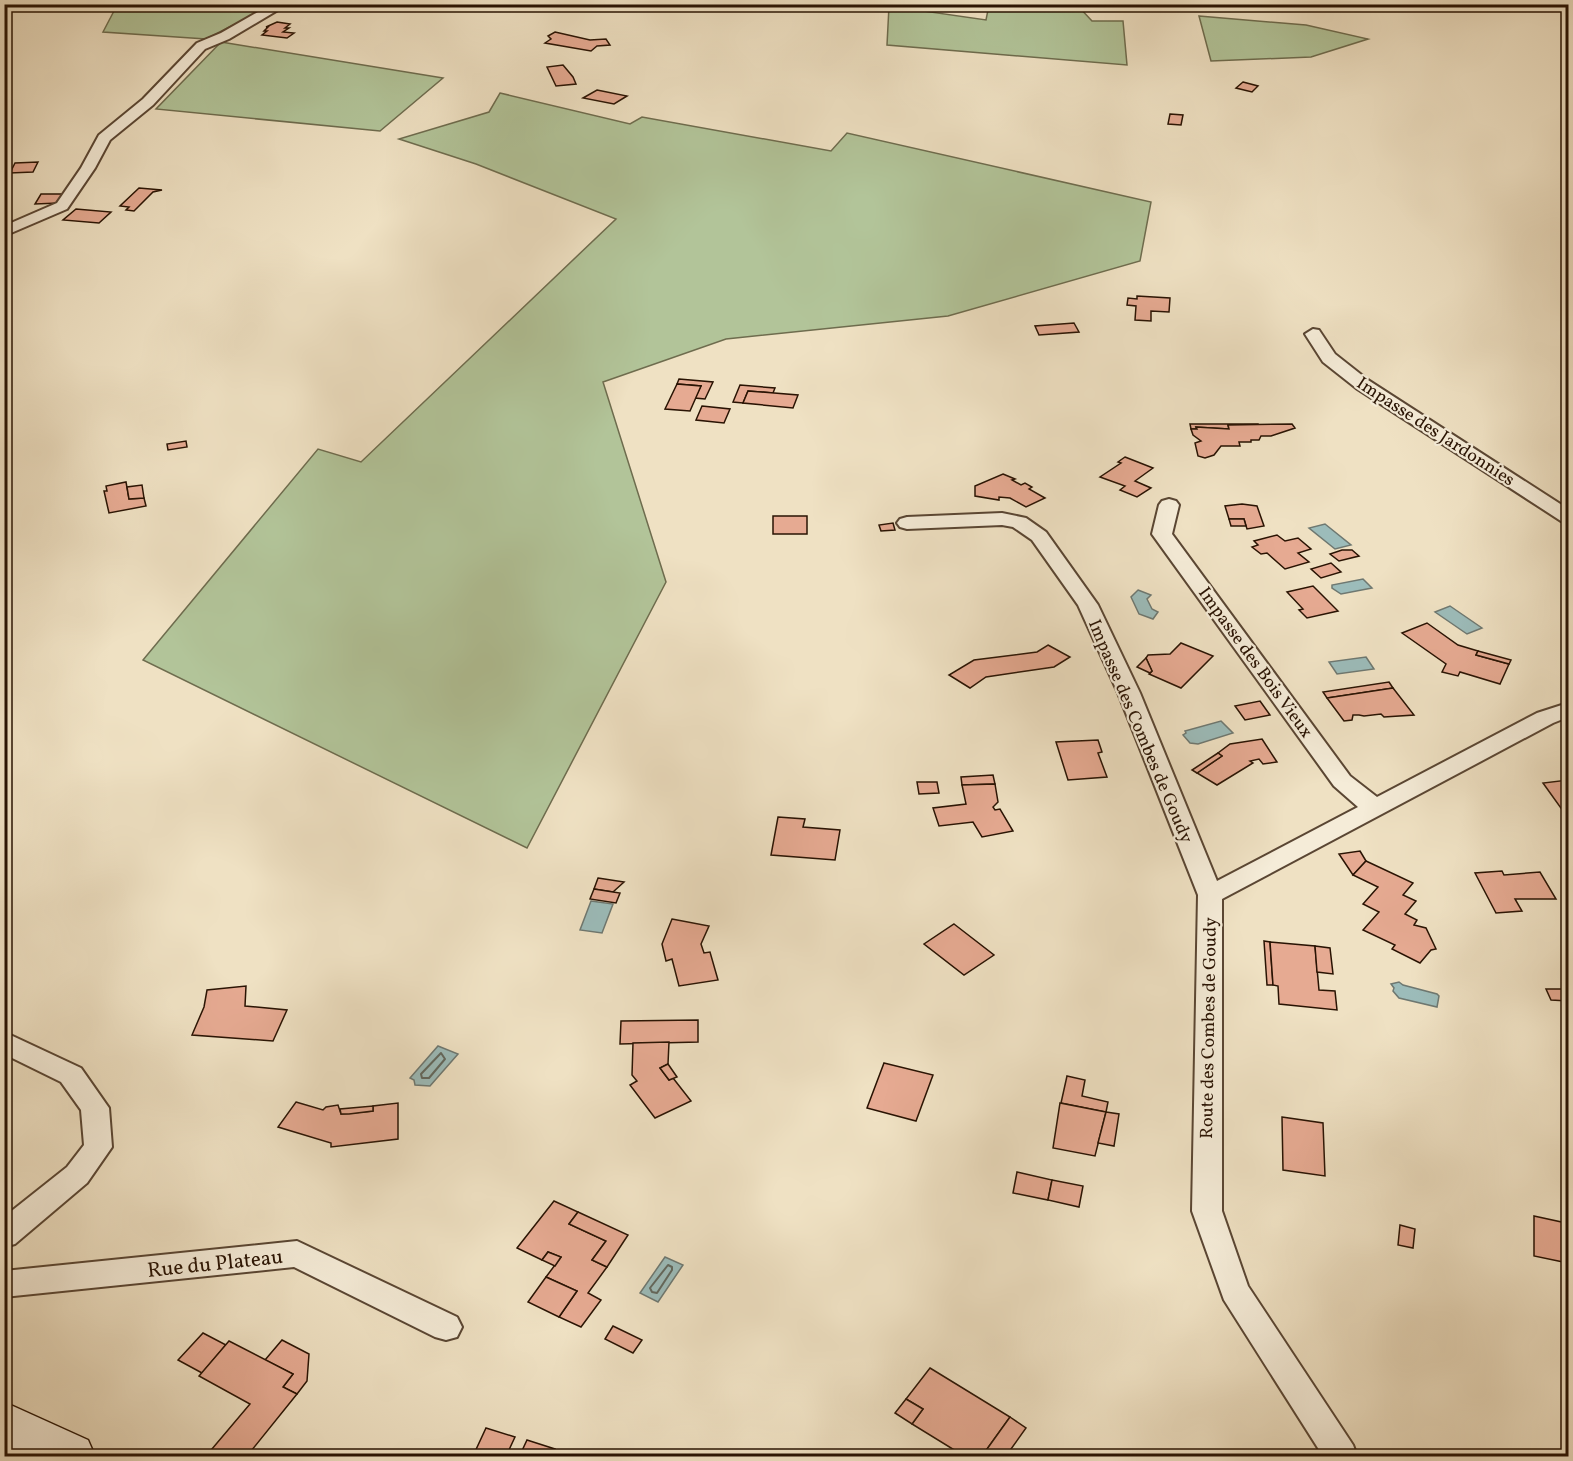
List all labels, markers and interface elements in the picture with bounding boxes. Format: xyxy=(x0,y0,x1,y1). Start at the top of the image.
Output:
street label: Impasse des Jardonnies xyxy=(1351,372,1519,493)
street label: Impasse des Bois Vieux xyxy=(1191,582,1318,743)
street label: Impasse des Combes de Goudy xyxy=(1081,616,1198,848)
street label: Route des Combes de Goudy xyxy=(1195,917,1224,1139)
street label: Rue du Plateau xyxy=(146,1243,284,1286)

